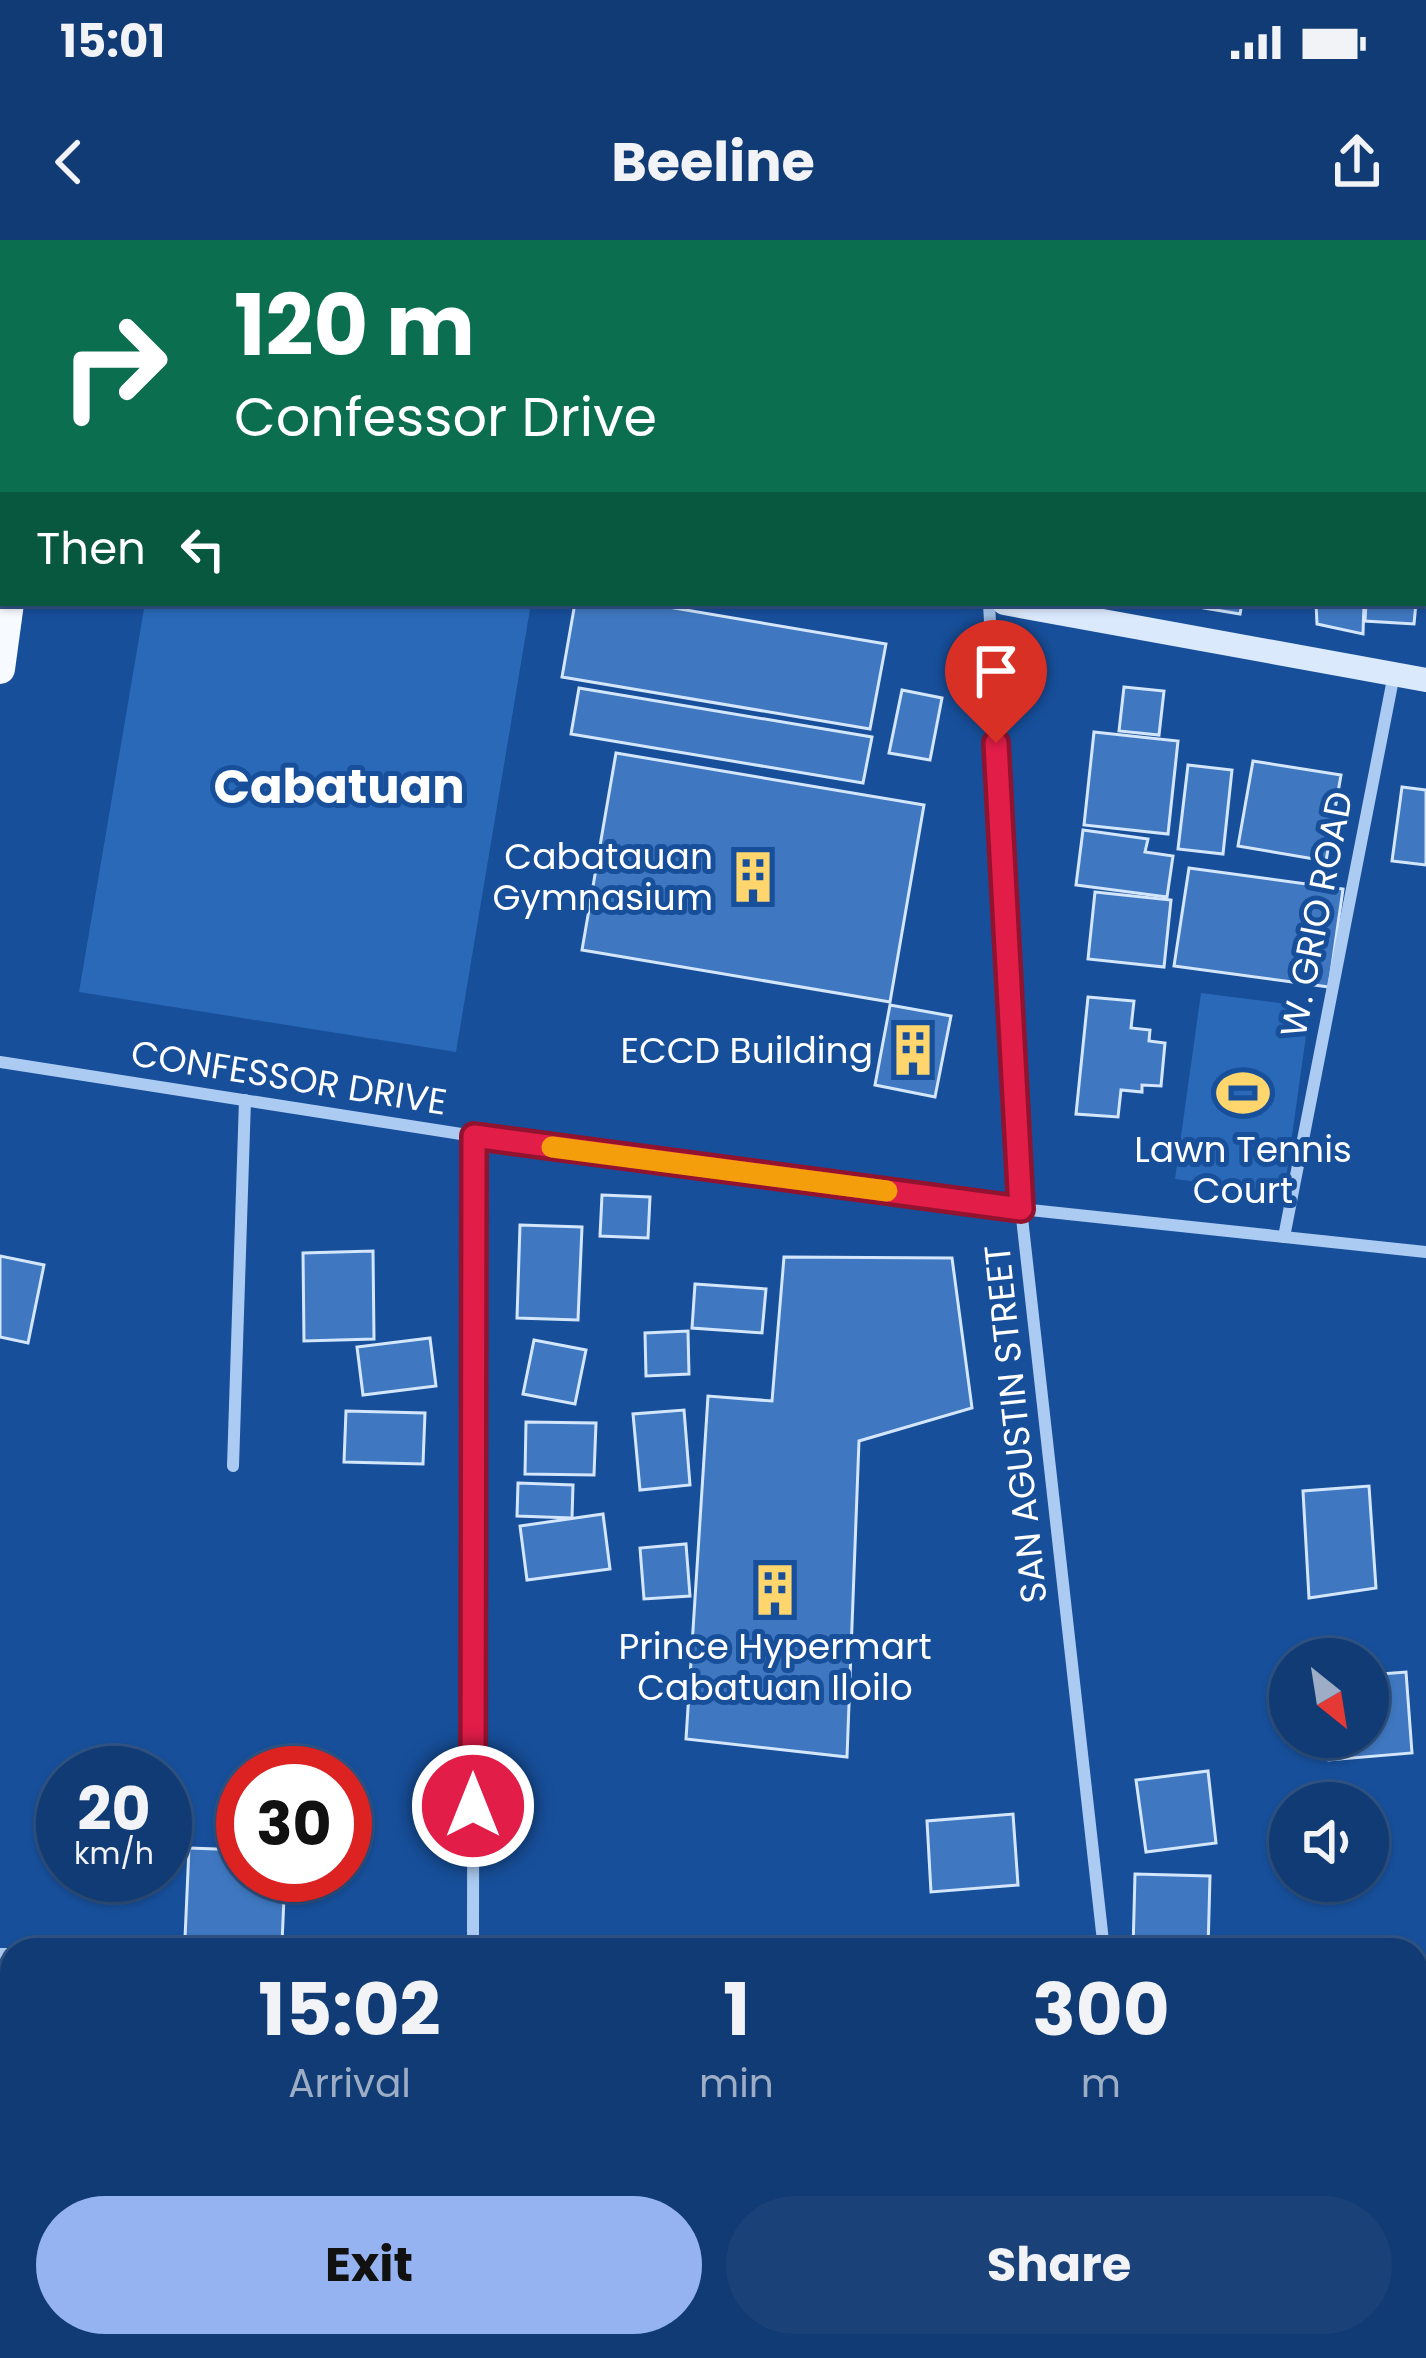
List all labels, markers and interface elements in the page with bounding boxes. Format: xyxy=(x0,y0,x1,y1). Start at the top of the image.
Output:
text: 15:01 xyxy=(60,10,165,73)
text: Beeline xyxy=(611,124,815,200)
icon: back xyxy=(36,129,102,195)
icon: share xyxy=(1324,129,1390,195)
text: 120 m xyxy=(234,267,475,384)
icon: right xyxy=(36,288,192,444)
text: Confessor Drive xyxy=(234,379,657,455)
icon: left xyxy=(170,516,236,582)
text: Then xyxy=(36,517,146,580)
pin xyxy=(945,620,1047,743)
icon: arrive xyxy=(963,638,1029,704)
district label: Cabatuan xyxy=(213,753,465,820)
street label: W. GRIO ROAD xyxy=(1268,787,1365,1041)
place label: Cabatauan Gymnasium xyxy=(492,831,713,923)
building icon: Cabatauan Gymnasium xyxy=(724,848,782,906)
building icon: ECCD Building xyxy=(884,1021,942,1079)
place label: ECCD Building xyxy=(620,1025,873,1076)
street label: CONFESSOR DRIVE xyxy=(127,1027,450,1128)
sports icon: Lawn Tennis Court xyxy=(1214,1064,1272,1122)
place label: Lawn Tennis Court xyxy=(1134,1124,1352,1216)
street label: SAN AGUSTIN STREET xyxy=(971,1242,1060,1606)
building icon: Prince Hypermart Cabatuan Iloilo xyxy=(746,1561,804,1619)
place label: Prince Hypermart Cabatuan Iloilo xyxy=(618,1621,932,1713)
north arrow xyxy=(1269,1638,1389,1758)
map controls xyxy=(1269,1638,1389,1902)
position arrow xyxy=(410,1743,536,1869)
speed limit sign: 30 xyxy=(216,1746,372,1902)
text: 20 xyxy=(77,1767,151,1851)
button: sound xyxy=(1269,1782,1389,1902)
text: km/h xyxy=(74,1832,154,1875)
text: 15:02 xyxy=(258,1959,441,2060)
text: 1 xyxy=(723,1959,750,2060)
text: 300 xyxy=(1032,1959,1170,2060)
text: Arrival xyxy=(288,2056,411,2111)
text: min xyxy=(699,2056,774,2111)
text: m xyxy=(1081,2056,1121,2111)
button: Exit xyxy=(36,2196,702,2334)
button: Share xyxy=(726,2196,1392,2334)

